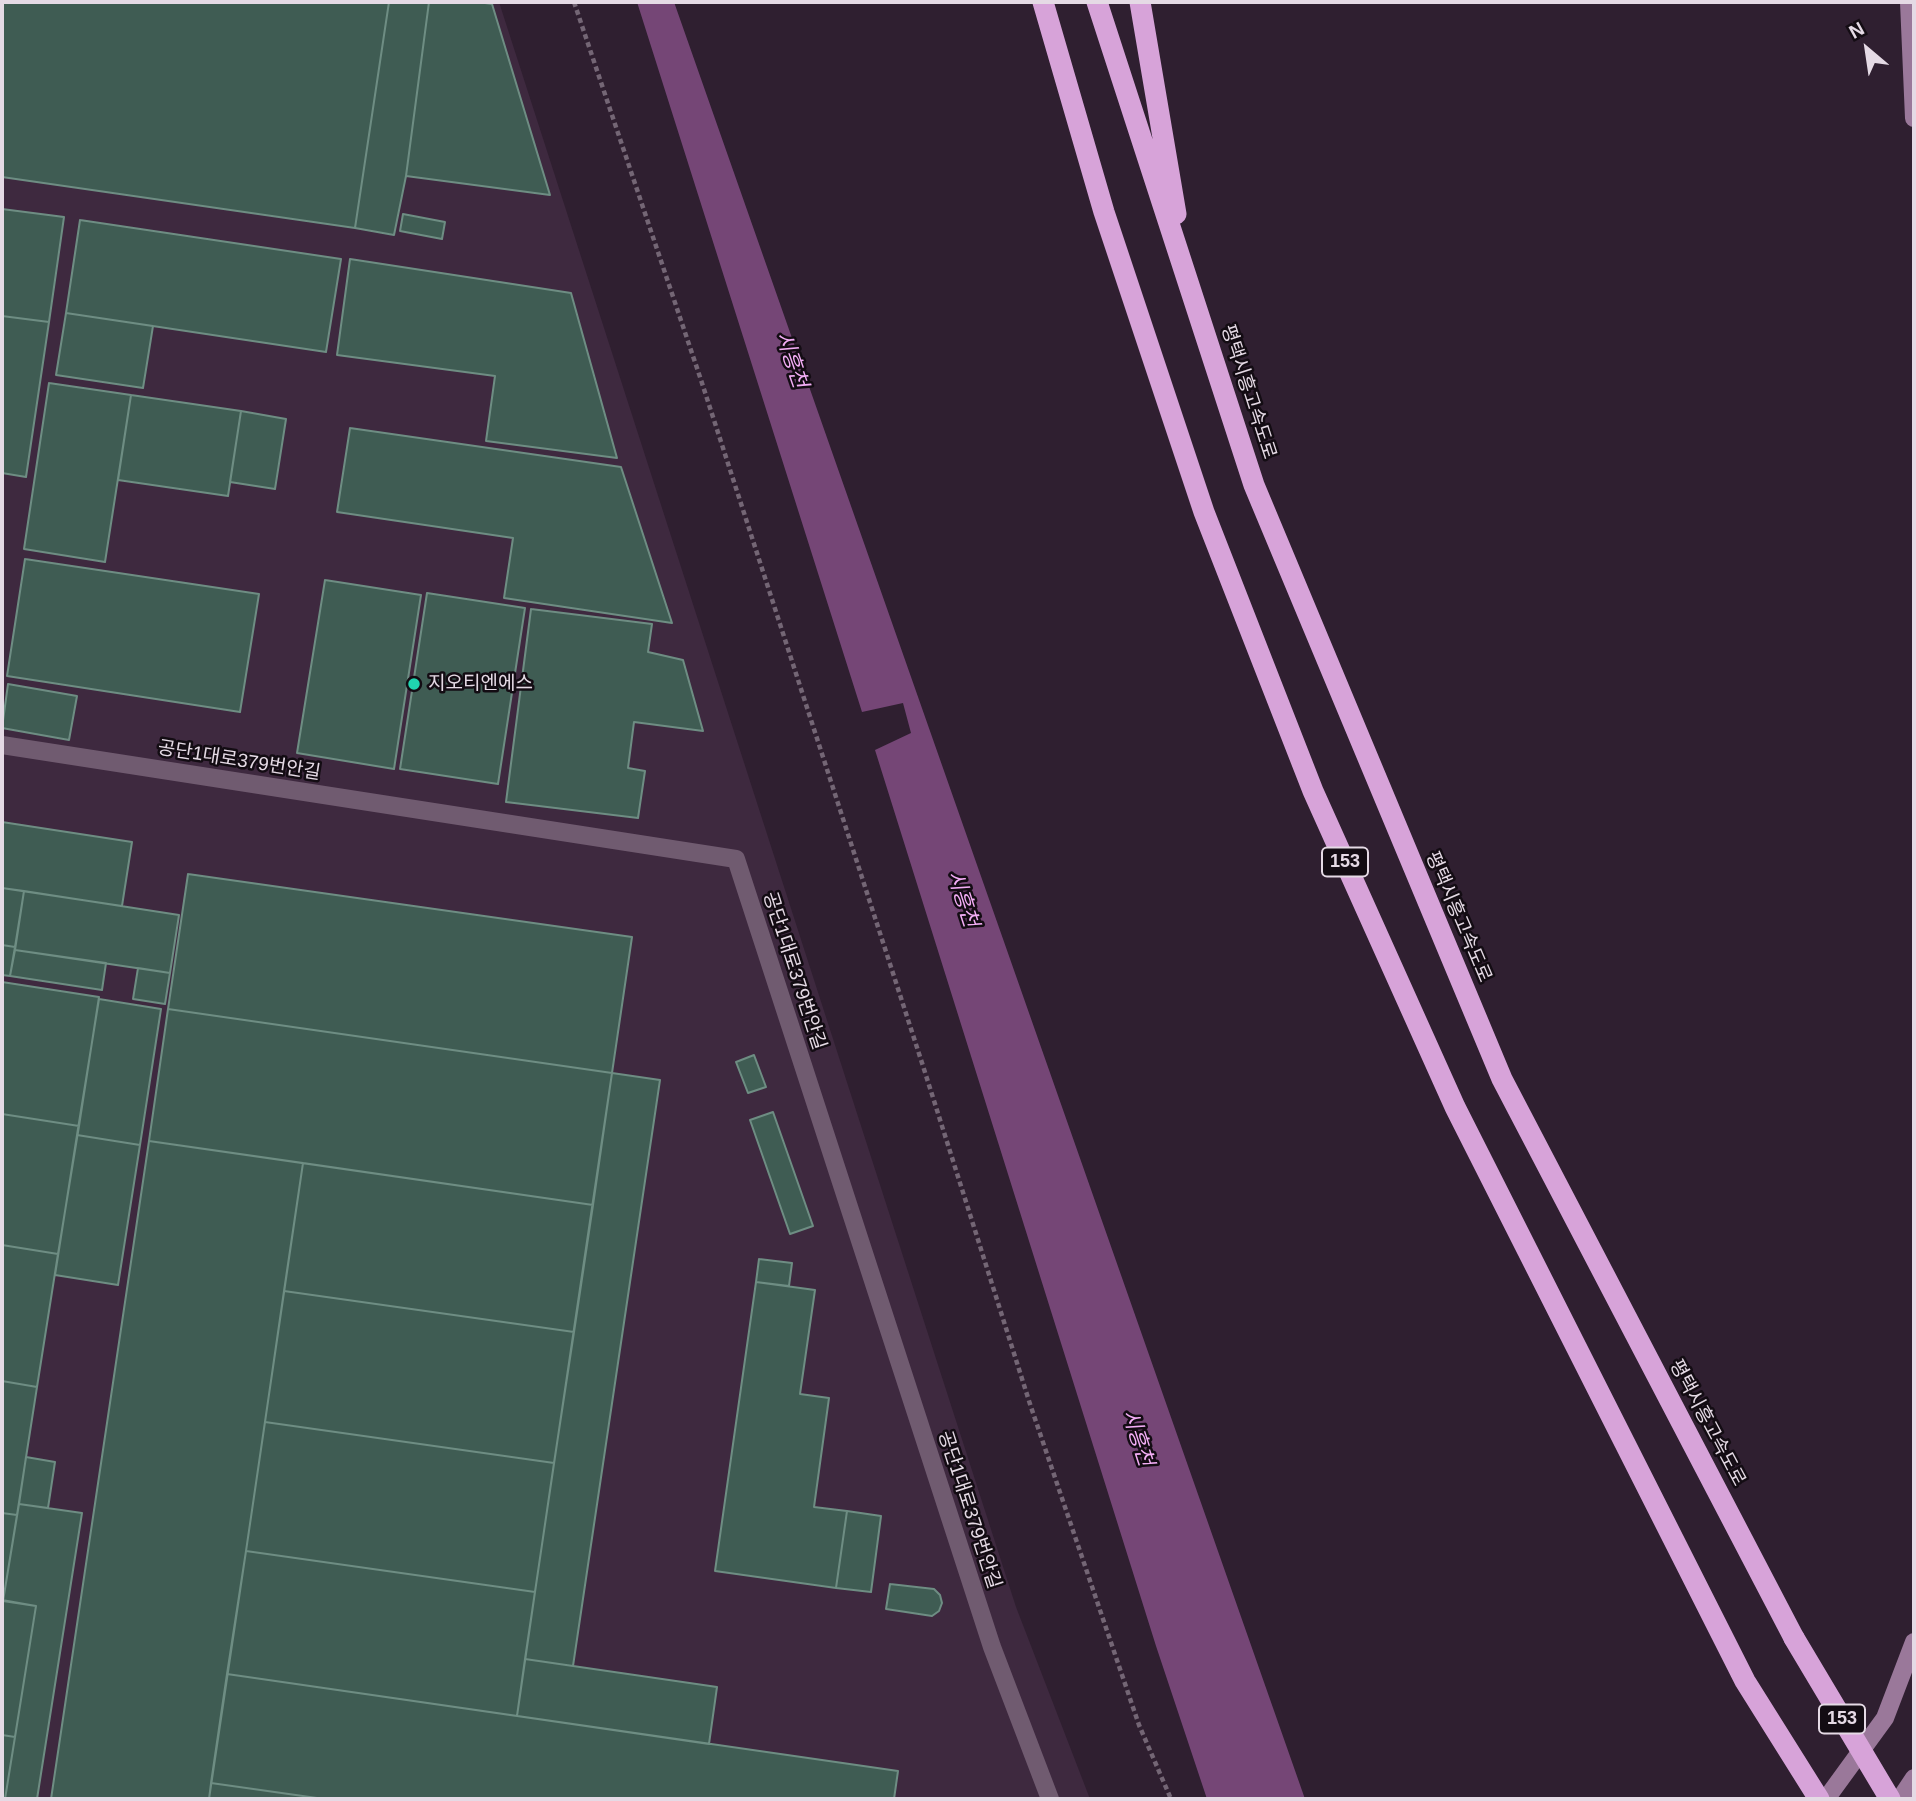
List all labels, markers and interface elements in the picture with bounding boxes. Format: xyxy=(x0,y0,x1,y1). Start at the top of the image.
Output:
north arrow xyxy=(1832,14,1902,84)
text: N xyxy=(1845,18,1868,43)
street label: 평택시흥고속도로 xyxy=(1216,322,1280,462)
water label: 시흥천 xyxy=(770,328,812,392)
place label: 지오티엔에스 xyxy=(428,673,533,695)
marker: 지오티엔에스 xyxy=(406,676,422,692)
street label: 공단1대로379번안길 xyxy=(156,737,322,785)
road number: 153 xyxy=(1322,848,1368,876)
street label: 평택시흥고속도로 xyxy=(1420,848,1496,986)
water label: 시흥천 xyxy=(941,868,983,930)
street label: 공단1대로379번안길 xyxy=(758,889,830,1053)
street label: 평택시흥고속도로 xyxy=(1664,1356,1750,1490)
water label: 시흥천 xyxy=(1116,1407,1158,1469)
street label: 공단1대로379번안길 xyxy=(933,1428,1005,1592)
road number: 153 xyxy=(1819,1704,1865,1734)

